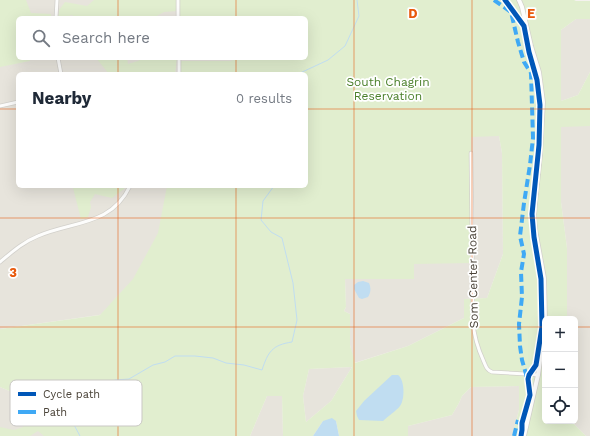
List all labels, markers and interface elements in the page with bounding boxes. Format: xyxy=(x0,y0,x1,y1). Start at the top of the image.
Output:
text: D xyxy=(408,6,418,21)
text: E xyxy=(527,6,535,21)
search box xyxy=(16,16,308,60)
icon: search xyxy=(30,27,52,49)
text: Search here xyxy=(62,29,150,47)
park label: South Chagrin Reservation xyxy=(346,75,430,103)
text: Nearby xyxy=(32,88,91,108)
text: 0 results xyxy=(236,91,292,106)
street label: Som Center Road xyxy=(465,225,481,329)
text: 3 xyxy=(9,265,17,280)
map controls xyxy=(542,316,578,424)
button: + xyxy=(542,316,578,352)
button: − xyxy=(542,352,578,388)
legend xyxy=(10,380,142,426)
text: Cycle path xyxy=(43,388,100,401)
button: locate xyxy=(542,388,578,424)
text: Path xyxy=(43,406,67,419)

